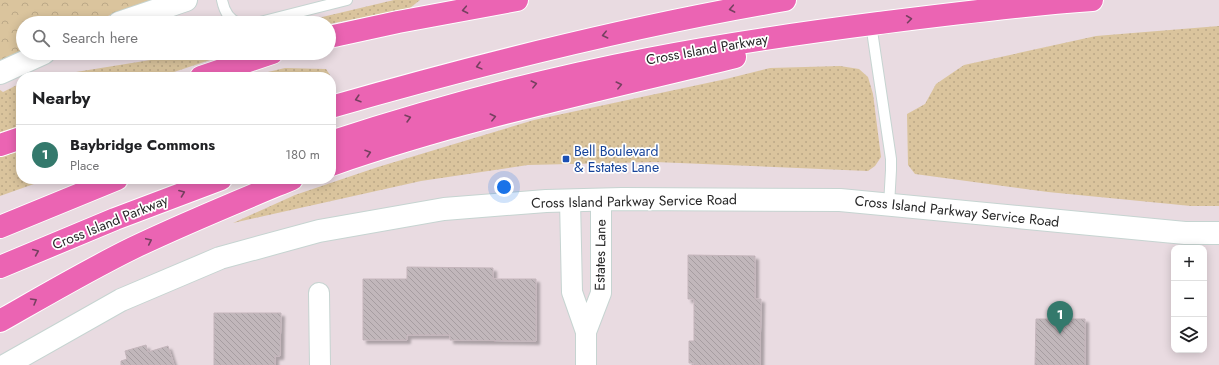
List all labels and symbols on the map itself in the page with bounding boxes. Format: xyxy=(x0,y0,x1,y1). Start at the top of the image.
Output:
one-way arrow xyxy=(461,5,468,13)
one-way arrow xyxy=(729,5,736,13)
one-way arrow xyxy=(906,15,912,24)
street label: Cross Island Parkway xyxy=(645,28,770,70)
one-way arrow xyxy=(602,30,609,39)
one-way arrow xyxy=(475,61,482,69)
one-way arrow xyxy=(530,80,537,89)
one-way arrow xyxy=(616,82,622,90)
one-way arrow xyxy=(355,94,362,103)
one-way arrow xyxy=(490,113,496,121)
one-way arrow xyxy=(405,114,412,123)
place label: Bell Boulevard & Estates Lane xyxy=(574,141,659,177)
one-way arrow xyxy=(364,149,371,158)
marker: Bell Boulevard & Estates Lane xyxy=(561,154,571,164)
your location xyxy=(494,177,514,197)
street label: Cross Island Parkway xyxy=(49,189,172,254)
street label: Cross Island Parkway Service Road xyxy=(531,189,737,213)
one-way arrow xyxy=(179,190,186,198)
street label: Cross Island Parkway Service Road xyxy=(854,190,1060,232)
street label: Estates Lane xyxy=(589,219,611,291)
one-way arrow xyxy=(144,238,152,246)
one-way arrow xyxy=(31,249,39,257)
one-way arrow xyxy=(30,299,37,306)
pin: 1 xyxy=(1047,301,1073,334)

